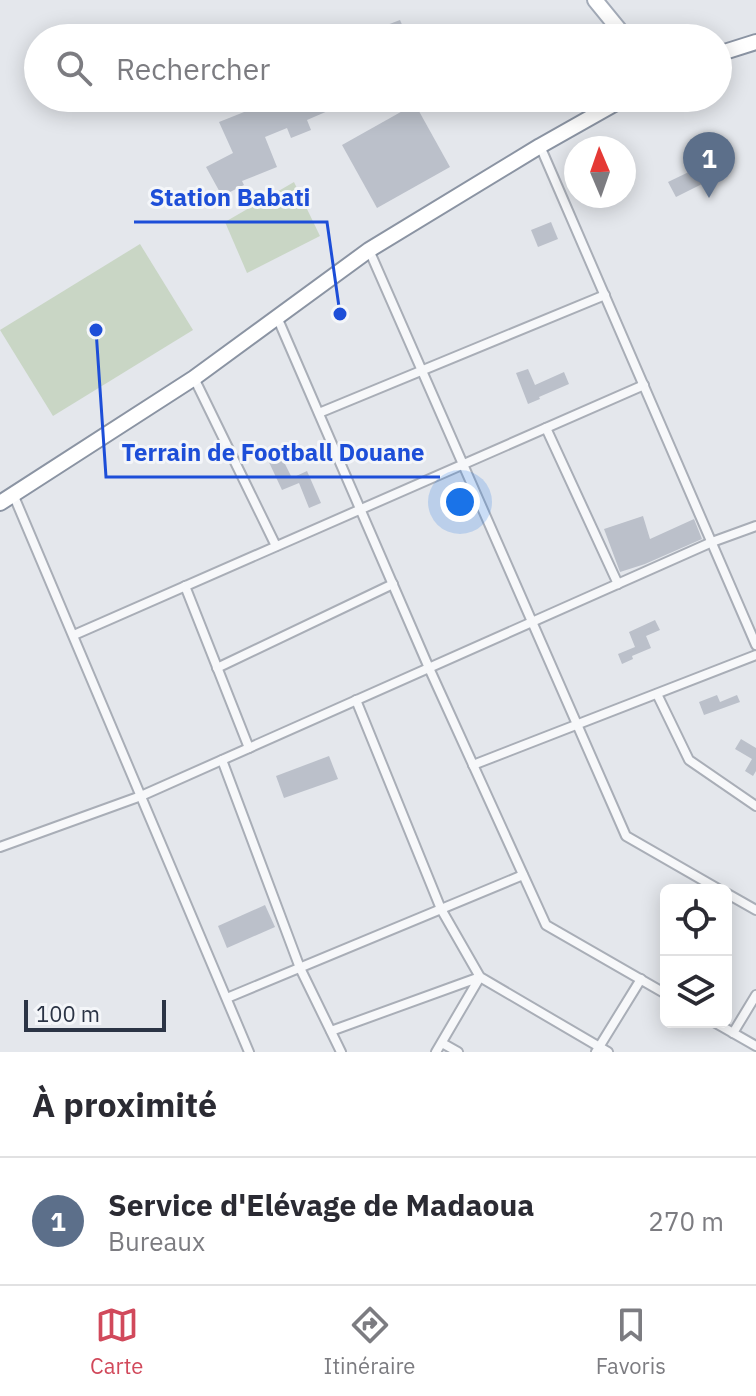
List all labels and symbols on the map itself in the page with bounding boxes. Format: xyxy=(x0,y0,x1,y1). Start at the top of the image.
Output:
pin: 1 xyxy=(683,132,735,198)
north arrow xyxy=(564,136,636,208)
callout: Station Babati xyxy=(134,174,327,222)
text: Station Babati xyxy=(150,181,310,213)
callout: Terrain de Football Douane xyxy=(106,429,440,477)
text: Terrain de Football Douane xyxy=(122,436,424,468)
your location xyxy=(440,482,480,522)
scale bar xyxy=(24,996,166,1032)

